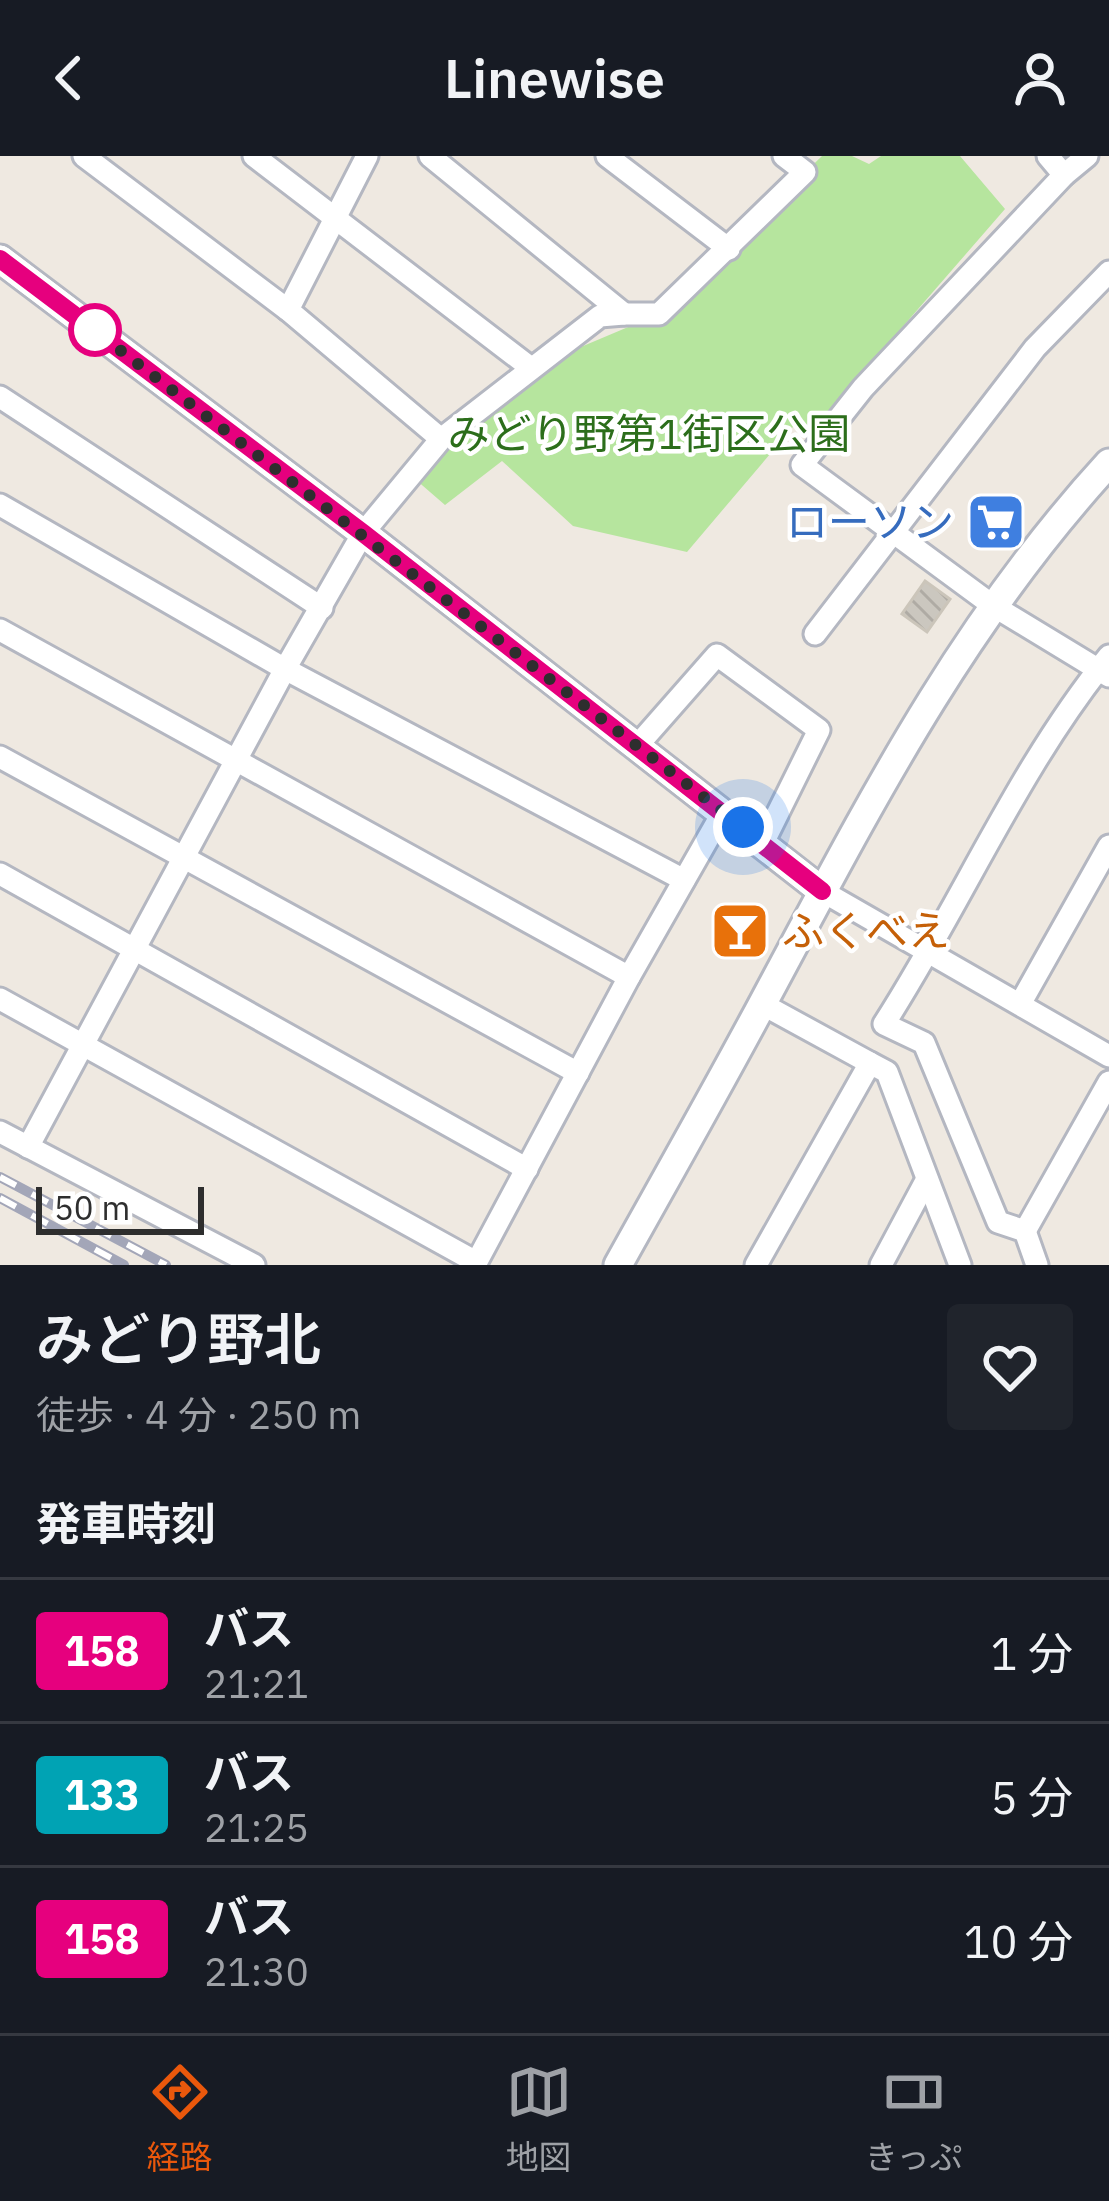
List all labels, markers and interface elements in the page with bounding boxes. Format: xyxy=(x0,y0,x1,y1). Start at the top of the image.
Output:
text: Linewise xyxy=(444,43,665,113)
icon: back xyxy=(36,45,102,111)
icon: person xyxy=(1007,45,1073,111)
unlabelled marker xyxy=(70,305,120,355)
park label: みどり野第1街区公園 xyxy=(447,406,851,461)
supermarket icon: ローソン xyxy=(965,491,1027,553)
place label: ローソン xyxy=(786,494,954,549)
your location xyxy=(713,797,773,857)
bar icon: ふくべえ xyxy=(709,900,771,962)
place label: ふくべえ xyxy=(782,903,950,958)
scale bar xyxy=(36,1181,204,1234)
text: 50 m xyxy=(54,1186,130,1229)
text: みどり野北 xyxy=(36,1302,321,1376)
button: heart xyxy=(947,1304,1073,1430)
text: 徒歩 · 4 分 · 250 m xyxy=(36,1389,361,1440)
text: 発車時刻 xyxy=(36,1494,216,1552)
text: バス xyxy=(204,1599,294,1657)
text: 158 xyxy=(64,1623,140,1678)
text: 1 分 xyxy=(990,1624,1073,1682)
text: 21:21 xyxy=(204,1658,309,1709)
text: バス xyxy=(204,1743,294,1801)
text: 133 xyxy=(64,1767,140,1822)
text: 5 分 xyxy=(990,1768,1073,1826)
text: 21:25 xyxy=(204,1802,309,1853)
text: バス xyxy=(204,1887,294,1945)
text: 158 xyxy=(64,1911,140,1966)
text: 10 分 xyxy=(963,1912,1073,1970)
text: 21:30 xyxy=(204,1946,309,1997)
tab: 経路 xyxy=(147,2059,213,2179)
tab: 地図 xyxy=(506,2059,572,2179)
tab: きっぷ xyxy=(865,2059,962,2179)

